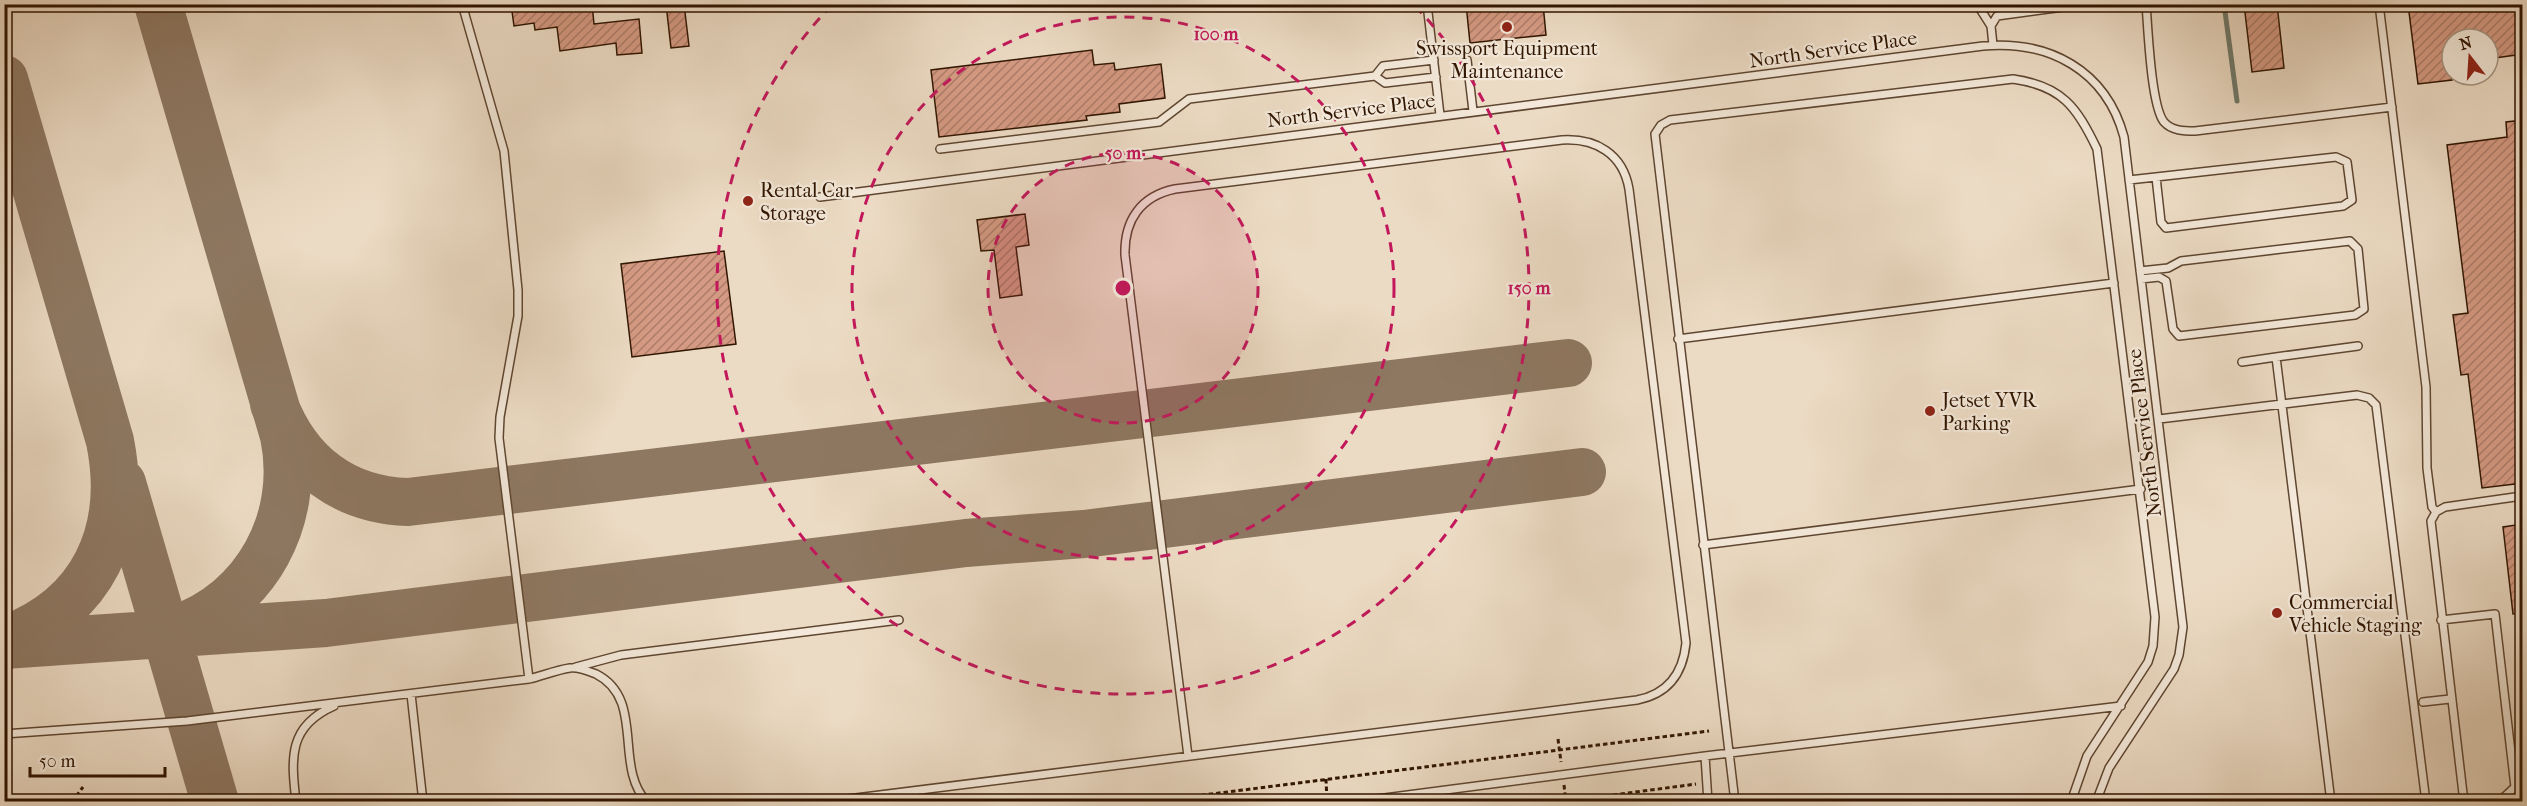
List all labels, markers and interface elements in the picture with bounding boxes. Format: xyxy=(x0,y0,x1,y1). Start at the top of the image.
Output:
marker: Swissport Equipment Maintenance xyxy=(1500,20,1514,34)
text: 100 m xyxy=(1193,24,1240,45)
street label: North Service Place xyxy=(1748,26,1919,73)
north arrow xyxy=(2440,27,2500,87)
text: N xyxy=(2457,32,2475,54)
place label: Swissport Equipment Maintenance xyxy=(1416,37,1598,83)
street label: North Service Place xyxy=(1266,89,1437,132)
text: 50 m xyxy=(1105,143,1142,164)
place label: Rental Car Storage xyxy=(760,179,854,225)
marker: Rental Car Storage xyxy=(741,194,755,208)
centre of rings xyxy=(1113,278,1133,298)
text: 150 m xyxy=(1508,278,1551,299)
street label: North Service Place xyxy=(2123,347,2166,518)
place label: Jetset YVR Parking xyxy=(1940,389,2038,435)
marker: Jetset YVR Parking xyxy=(1923,404,1937,418)
place label: Commercial Vehicle Staging xyxy=(2288,591,2422,637)
marker: Commercial Vehicle Staging xyxy=(2270,606,2284,620)
scale bar xyxy=(30,740,165,778)
text: 50 m xyxy=(39,751,76,772)

